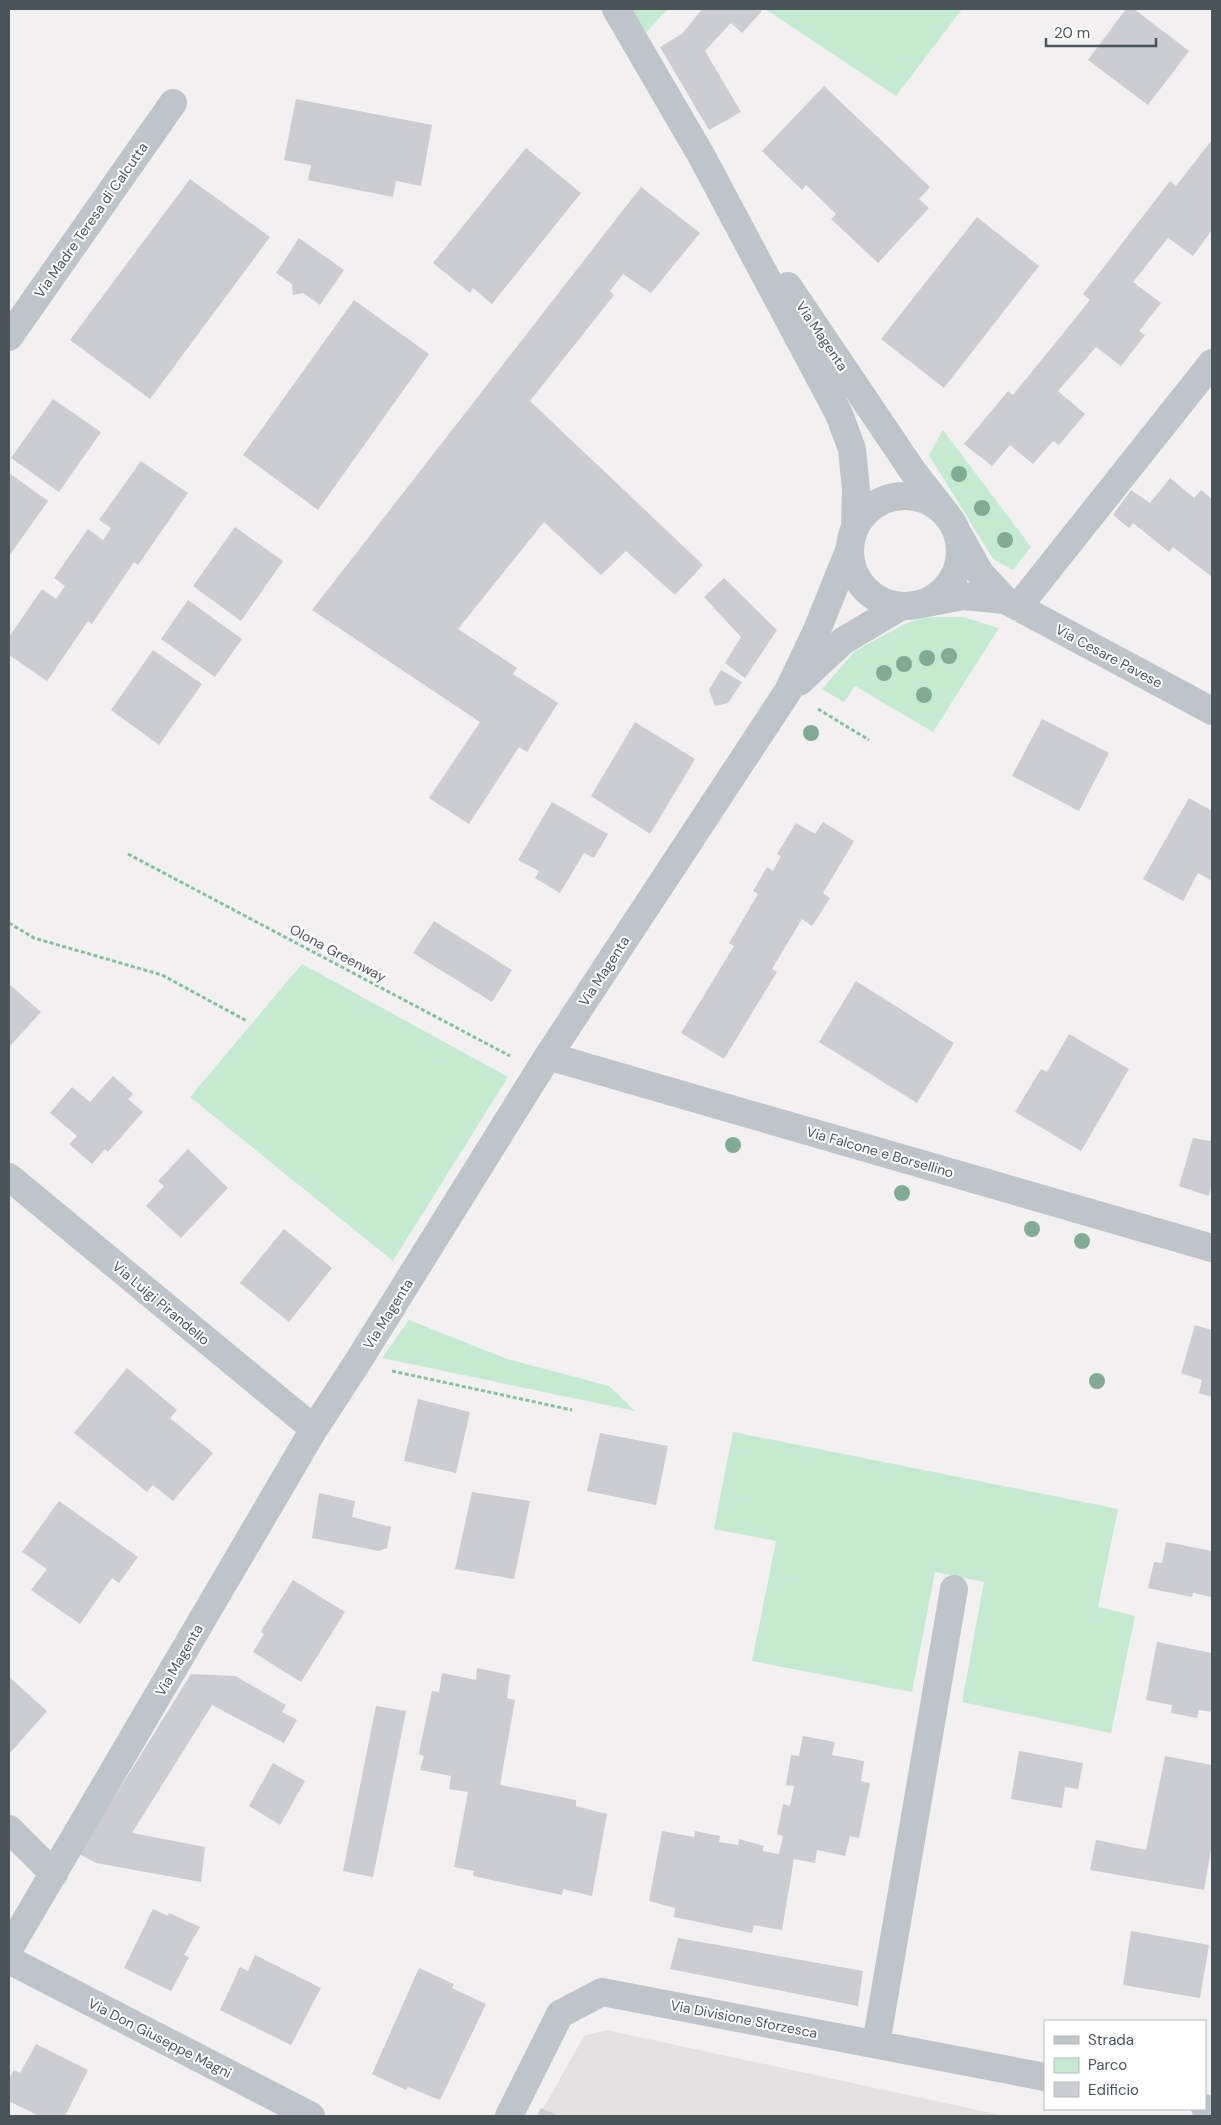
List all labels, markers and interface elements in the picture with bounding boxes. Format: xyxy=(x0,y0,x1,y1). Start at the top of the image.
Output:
scale bar xyxy=(1046,15,1156,47)
text: 20 m xyxy=(1054,23,1090,43)
street label: Via Madre Teresa di Calcutta xyxy=(30,139,152,301)
street label: Via Magenta xyxy=(792,298,852,374)
street label: Via Cesare Pavese xyxy=(1053,620,1166,692)
street label: Olona Greenway xyxy=(287,920,390,986)
street label: Via Magenta xyxy=(575,933,633,1009)
street label: Via Falcone e Borsellino xyxy=(804,1122,956,1182)
street label: Via Luigi Pirandello xyxy=(109,1257,213,1349)
street label: Via Magenta xyxy=(359,1275,417,1353)
street label: Via Magenta xyxy=(151,1621,207,1699)
street label: Via Don Giuseppe Magni xyxy=(85,1994,235,2082)
street label: Via Divisione Sforzesca xyxy=(669,1996,819,2042)
legend xyxy=(1044,2020,1206,2110)
text: Strada xyxy=(1088,2030,1134,2050)
text: Parco xyxy=(1088,2055,1127,2075)
text: Edificio xyxy=(1088,2080,1139,2100)

